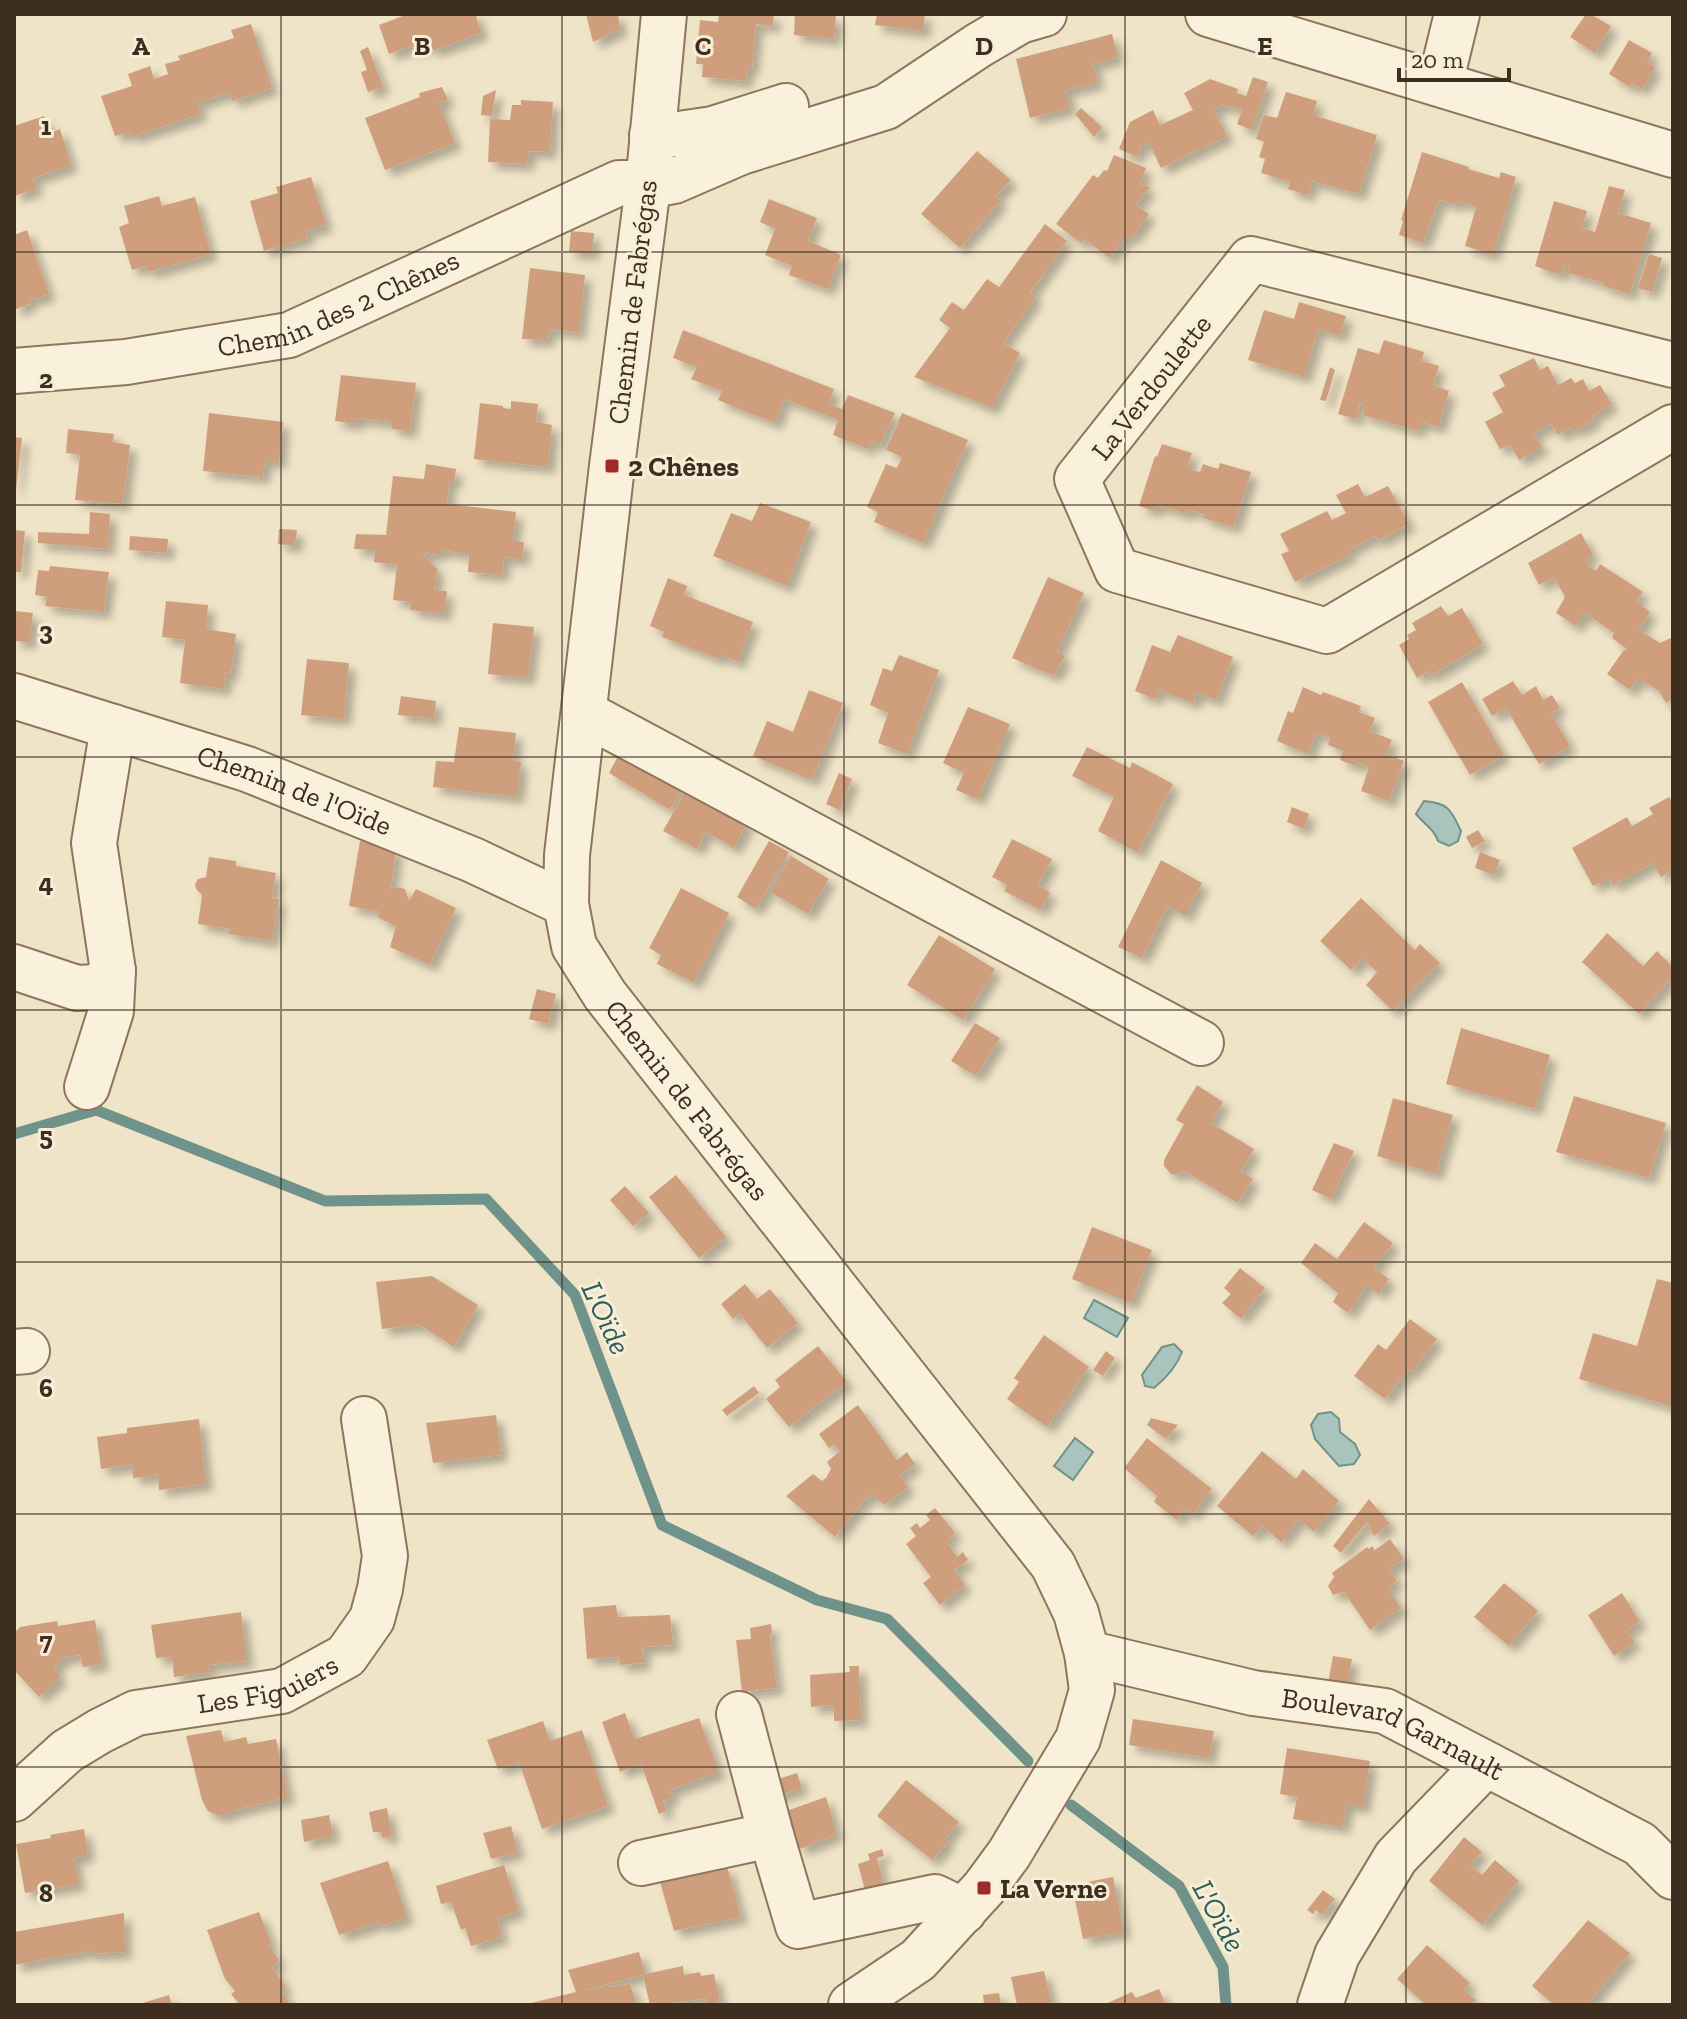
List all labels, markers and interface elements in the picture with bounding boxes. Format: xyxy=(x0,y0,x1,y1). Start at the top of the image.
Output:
text: A xyxy=(132,30,150,62)
text: B xyxy=(414,30,430,62)
text: C xyxy=(695,30,711,62)
text: D xyxy=(975,30,993,62)
text: E xyxy=(1257,30,1273,62)
scale bar xyxy=(1399,32,1509,82)
text: 20 m xyxy=(1411,45,1464,74)
text: 1 xyxy=(41,110,52,142)
street label: Chemin de Fabrégas xyxy=(601,178,664,426)
street label: Chemin des 2 Chênes xyxy=(215,243,464,364)
street label: La Verdoulette xyxy=(1084,308,1218,467)
text: 2 xyxy=(39,363,53,395)
place label: 2 Chênes xyxy=(628,450,739,483)
marker: 2 Chênes xyxy=(603,457,621,475)
text: 3 xyxy=(39,615,53,647)
street label: Chemin de l'Oïde xyxy=(193,738,396,843)
text: 4 xyxy=(39,867,54,899)
street label: Chemin de Fabrégas xyxy=(598,993,776,1207)
text: 5 xyxy=(39,1120,53,1152)
water label: L'Oïde xyxy=(573,1276,639,1360)
text: 6 xyxy=(39,1372,53,1404)
text: 7 xyxy=(40,1625,53,1657)
street label: Les Figuiers xyxy=(195,1648,344,1721)
street label: Boulevard Garnault xyxy=(1280,1681,1510,1787)
place label: La Verne xyxy=(1000,1872,1107,1905)
water label: L'Oïde xyxy=(1185,1874,1253,1958)
text: 8 xyxy=(39,1877,53,1909)
marker: La Verne xyxy=(975,1879,993,1897)

